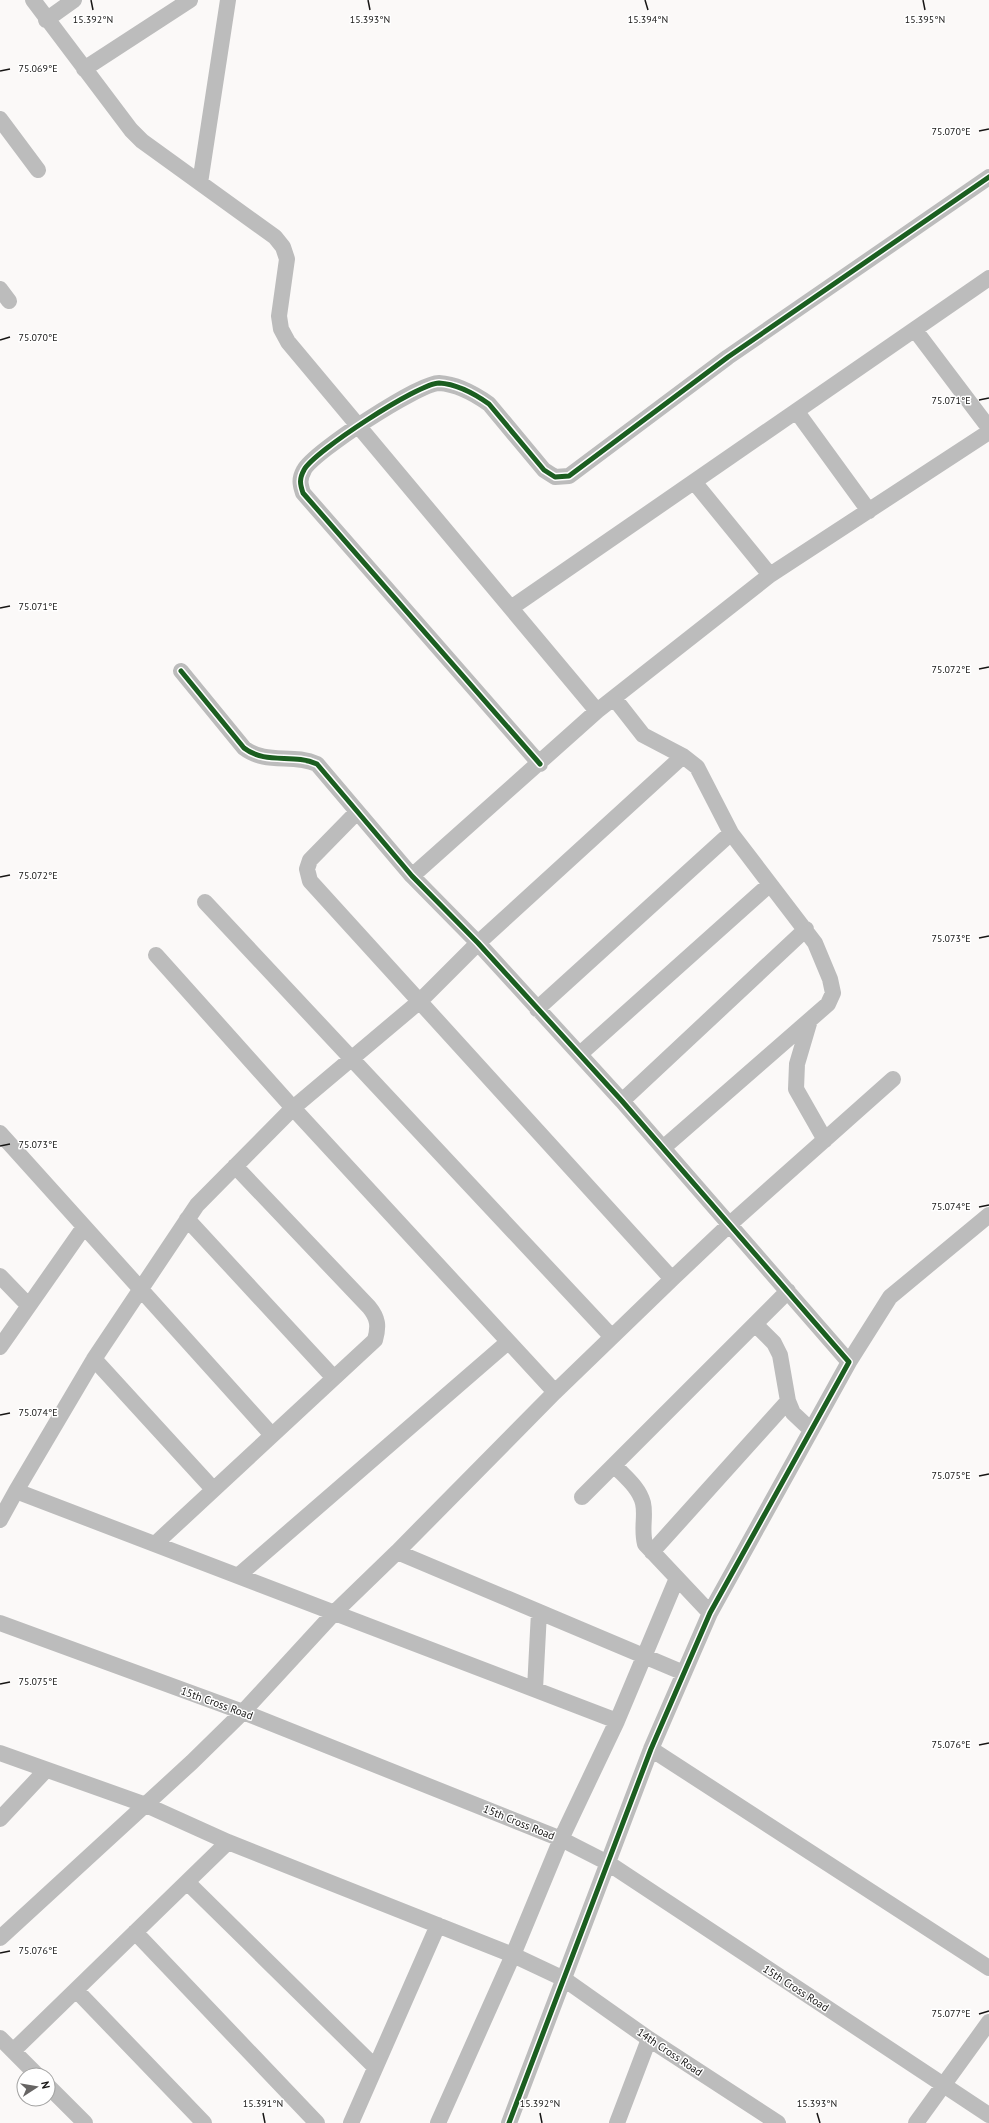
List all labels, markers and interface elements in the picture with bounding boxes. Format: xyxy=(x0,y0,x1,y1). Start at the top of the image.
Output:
text: 15.392°N xyxy=(73,13,113,26)
text: 15.393°N xyxy=(350,13,390,26)
text: 15.394°N xyxy=(628,13,668,26)
text: 15.395°N xyxy=(905,13,945,26)
text: 75.069°E xyxy=(19,62,58,75)
text: 75.070°E xyxy=(932,125,971,138)
text: 75.070°E xyxy=(19,331,58,344)
text: 75.071°E xyxy=(932,394,971,407)
text: 75.071°E xyxy=(19,600,58,613)
text: 75.072°E xyxy=(932,663,971,676)
text: 75.072°E xyxy=(19,869,58,882)
text: 75.073°E xyxy=(932,932,971,945)
text: 75.073°E xyxy=(19,1138,58,1151)
text: 75.074°E xyxy=(932,1200,971,1213)
text: 75.074°E xyxy=(19,1406,58,1419)
text: 75.075°E xyxy=(932,1469,971,1482)
text: 75.075°E xyxy=(19,1675,58,1688)
street label: 15th Cross Road xyxy=(179,1683,255,1723)
text: 75.076°E xyxy=(932,1738,971,1751)
street label: 15th Cross Road xyxy=(481,1801,557,1843)
text: 75.076°E xyxy=(19,1944,58,1957)
street label: 15th Cross Road xyxy=(760,1961,832,2015)
text: 75.077°E xyxy=(932,2007,971,2020)
street label: 14th Cross Road xyxy=(635,2025,705,2079)
north arrow xyxy=(16,2067,56,2107)
text: N xyxy=(38,2080,53,2090)
text: 15.391°N xyxy=(243,2097,283,2110)
text: 15.392°N xyxy=(520,2097,560,2110)
text: 15.393°N xyxy=(797,2097,837,2110)

